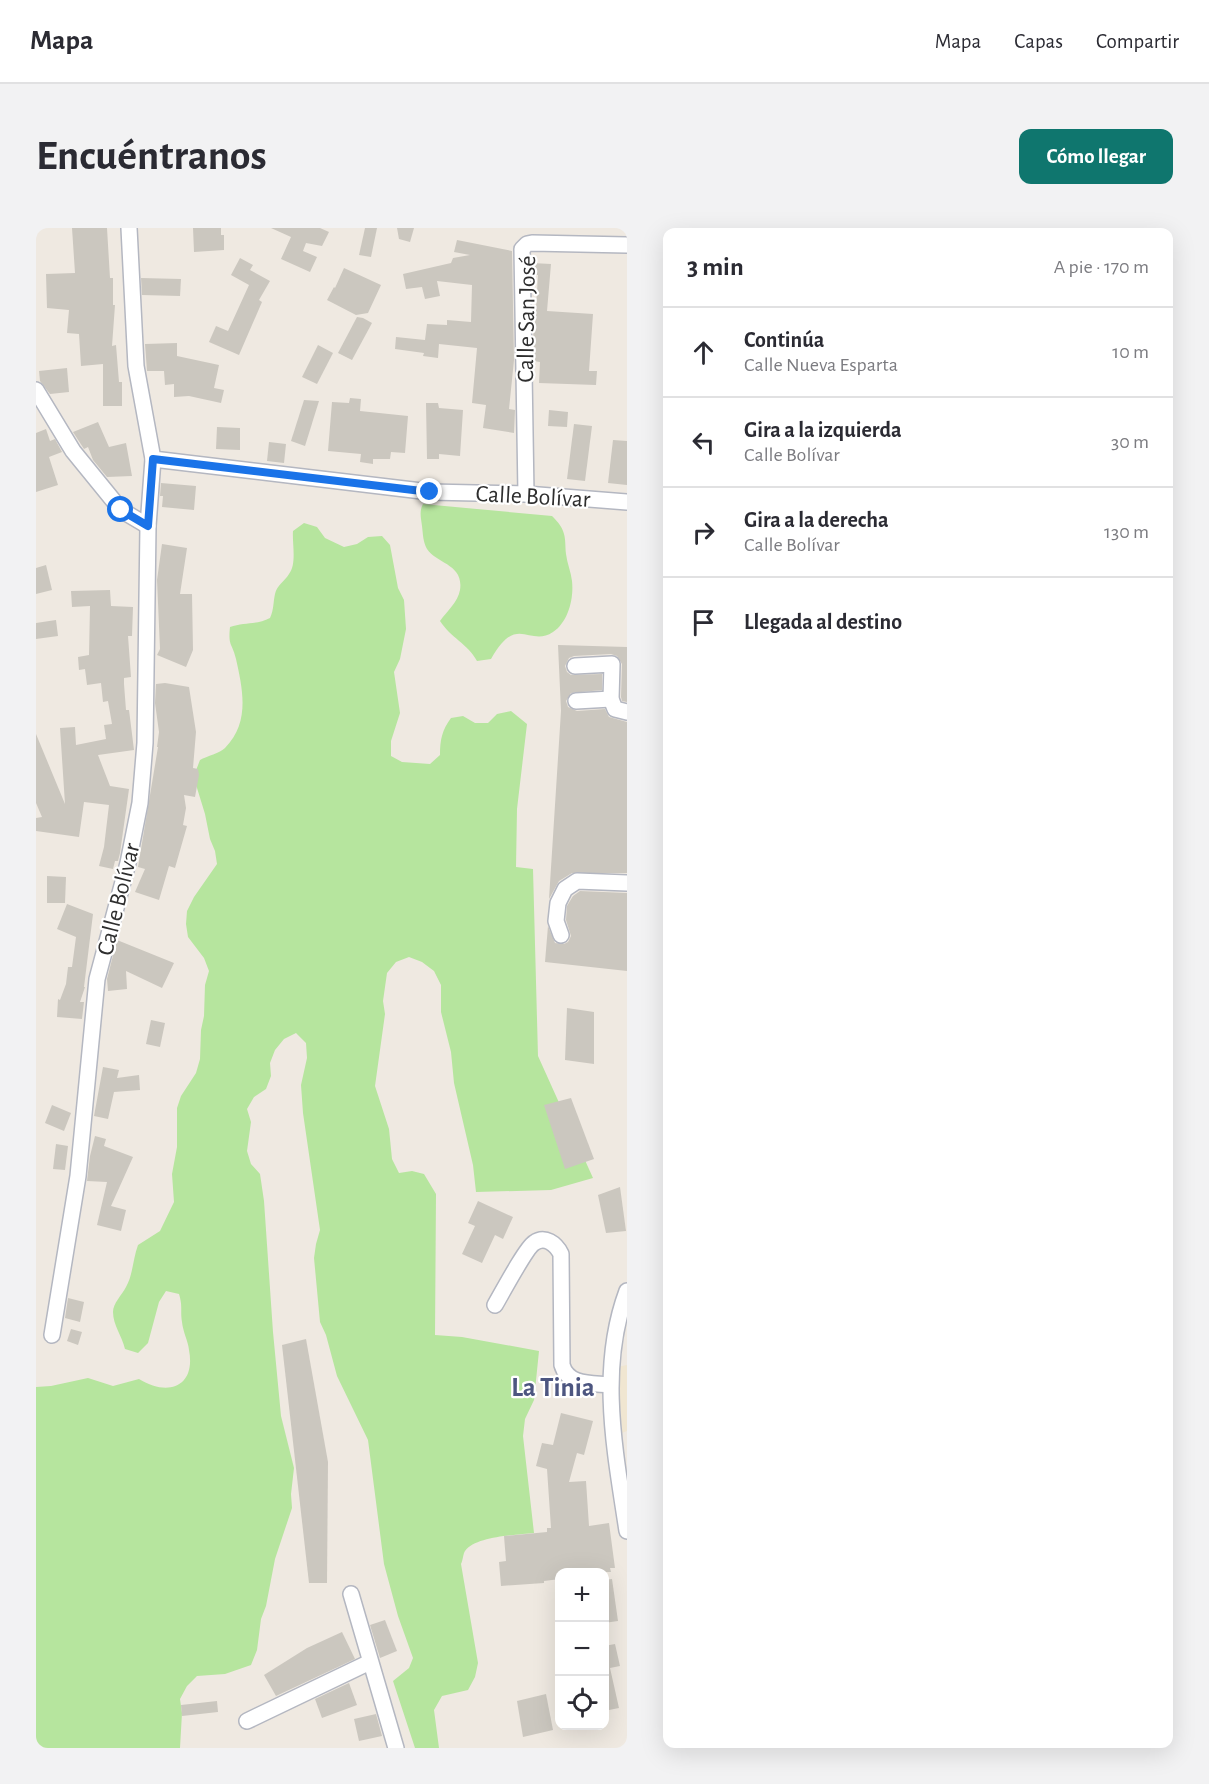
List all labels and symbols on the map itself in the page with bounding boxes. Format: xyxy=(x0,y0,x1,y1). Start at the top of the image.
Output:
street label: Calle San José xyxy=(514,255,540,383)
route end xyxy=(416,478,442,504)
street label: Calle Bolívar xyxy=(475,482,591,512)
route start xyxy=(107,496,133,522)
street label: Calle Bolívar xyxy=(93,840,145,958)
district label: La Tinia xyxy=(511,1374,595,1401)

